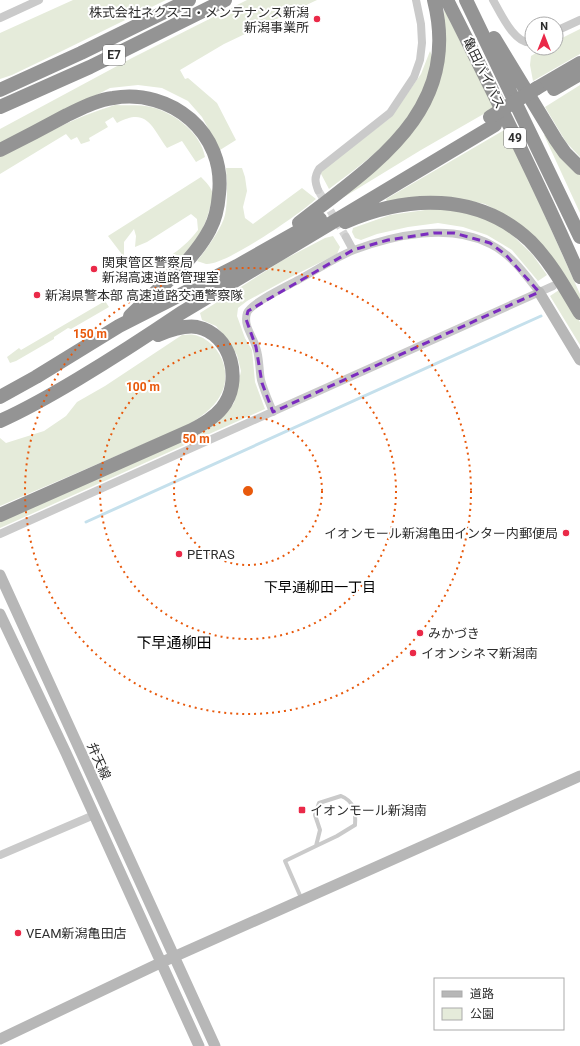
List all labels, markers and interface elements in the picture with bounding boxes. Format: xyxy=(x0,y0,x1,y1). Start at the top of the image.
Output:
place label: 株式会社ネクスコ・メンテナンス新潟 新潟事業所 xyxy=(89,5,309,35)
marker: 株式会社ネクスコ・メンテナンス新潟 新潟事業所 xyxy=(312,14,322,24)
north arrow xyxy=(524,16,564,56)
text: N xyxy=(540,20,548,33)
street label: 亀田バイパス xyxy=(460,35,508,111)
road number: E7 xyxy=(103,45,125,65)
road number: 49 xyxy=(504,128,526,148)
place label: 関東管区警察局 新潟高速道路管理室 xyxy=(102,255,219,285)
marker: 関東管区警察局 新潟高速道路管理室 xyxy=(89,264,99,274)
place label: 新潟県警本部 高速道路交通警察隊 xyxy=(45,288,243,303)
marker: 新潟県警本部 高速道路交通警察隊 xyxy=(32,290,42,300)
text: 150 m xyxy=(73,327,107,341)
text: 100 m xyxy=(126,380,160,394)
text: 50 m xyxy=(182,432,210,446)
centre of rings xyxy=(241,484,255,498)
place label: イオンモール新潟亀田インター内郵便局 xyxy=(324,526,558,541)
marker: イオンモール新潟亀田インター内郵便局 xyxy=(561,528,571,538)
place label: PETRAS xyxy=(187,547,235,562)
marker: PETRAS xyxy=(174,549,184,559)
district label: 下早通柳田一丁目 xyxy=(264,579,376,595)
place label: みかづき xyxy=(428,626,480,641)
marker: みかづき xyxy=(415,628,425,638)
district label: 下早通柳田 xyxy=(136,634,212,652)
place label: イオンシネマ新潟南 xyxy=(421,646,538,661)
marker: イオンシネマ新潟南 xyxy=(408,648,418,658)
street label: 弁天線 xyxy=(84,740,114,782)
place label: イオンモール新潟南 xyxy=(310,803,427,818)
marker: イオンモール新潟南 xyxy=(297,805,307,815)
place label: VEAM新潟亀田店 xyxy=(26,926,127,941)
marker: VEAM新潟亀田店 xyxy=(13,928,23,938)
legend xyxy=(434,978,564,1030)
text: 道路 xyxy=(470,987,494,1001)
text: 公園 xyxy=(470,1007,494,1021)

